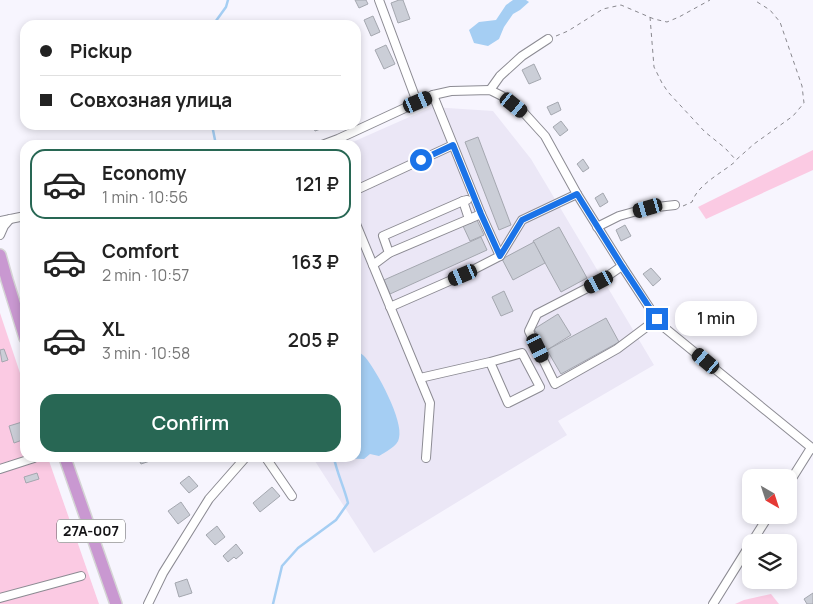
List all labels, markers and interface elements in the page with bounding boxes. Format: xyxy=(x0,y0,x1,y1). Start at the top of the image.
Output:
text: Pickup xyxy=(70,38,132,64)
text: Совхозная улица xyxy=(70,87,232,113)
car xyxy=(401,89,434,115)
car xyxy=(497,90,530,120)
route start xyxy=(410,149,432,171)
text: Economy xyxy=(102,160,186,186)
icon: car xyxy=(42,162,87,207)
text: 121 ₽ xyxy=(295,171,339,197)
text: 1 min · 10:56 xyxy=(102,186,188,208)
car xyxy=(631,197,664,219)
text: Comfort xyxy=(102,238,179,264)
icon: car xyxy=(42,240,87,285)
text: 163 ₽ xyxy=(292,249,339,275)
car xyxy=(446,262,479,288)
text: 2 min · 10:57 xyxy=(102,264,189,286)
car xyxy=(582,269,615,295)
callout: 1 min xyxy=(674,302,757,336)
text: 1 min xyxy=(697,307,735,329)
route end xyxy=(646,308,668,330)
text: XL xyxy=(102,316,125,342)
icon: car xyxy=(42,318,87,363)
text: 205 ₽ xyxy=(288,327,339,353)
car xyxy=(524,331,551,365)
text: 3 min · 10:58 xyxy=(102,342,190,364)
car xyxy=(689,346,722,376)
button: Confirm xyxy=(40,394,341,452)
north arrow xyxy=(742,469,798,524)
map controls xyxy=(742,469,797,589)
road number: 27А-007 xyxy=(57,520,125,542)
button: layers xyxy=(742,534,797,589)

